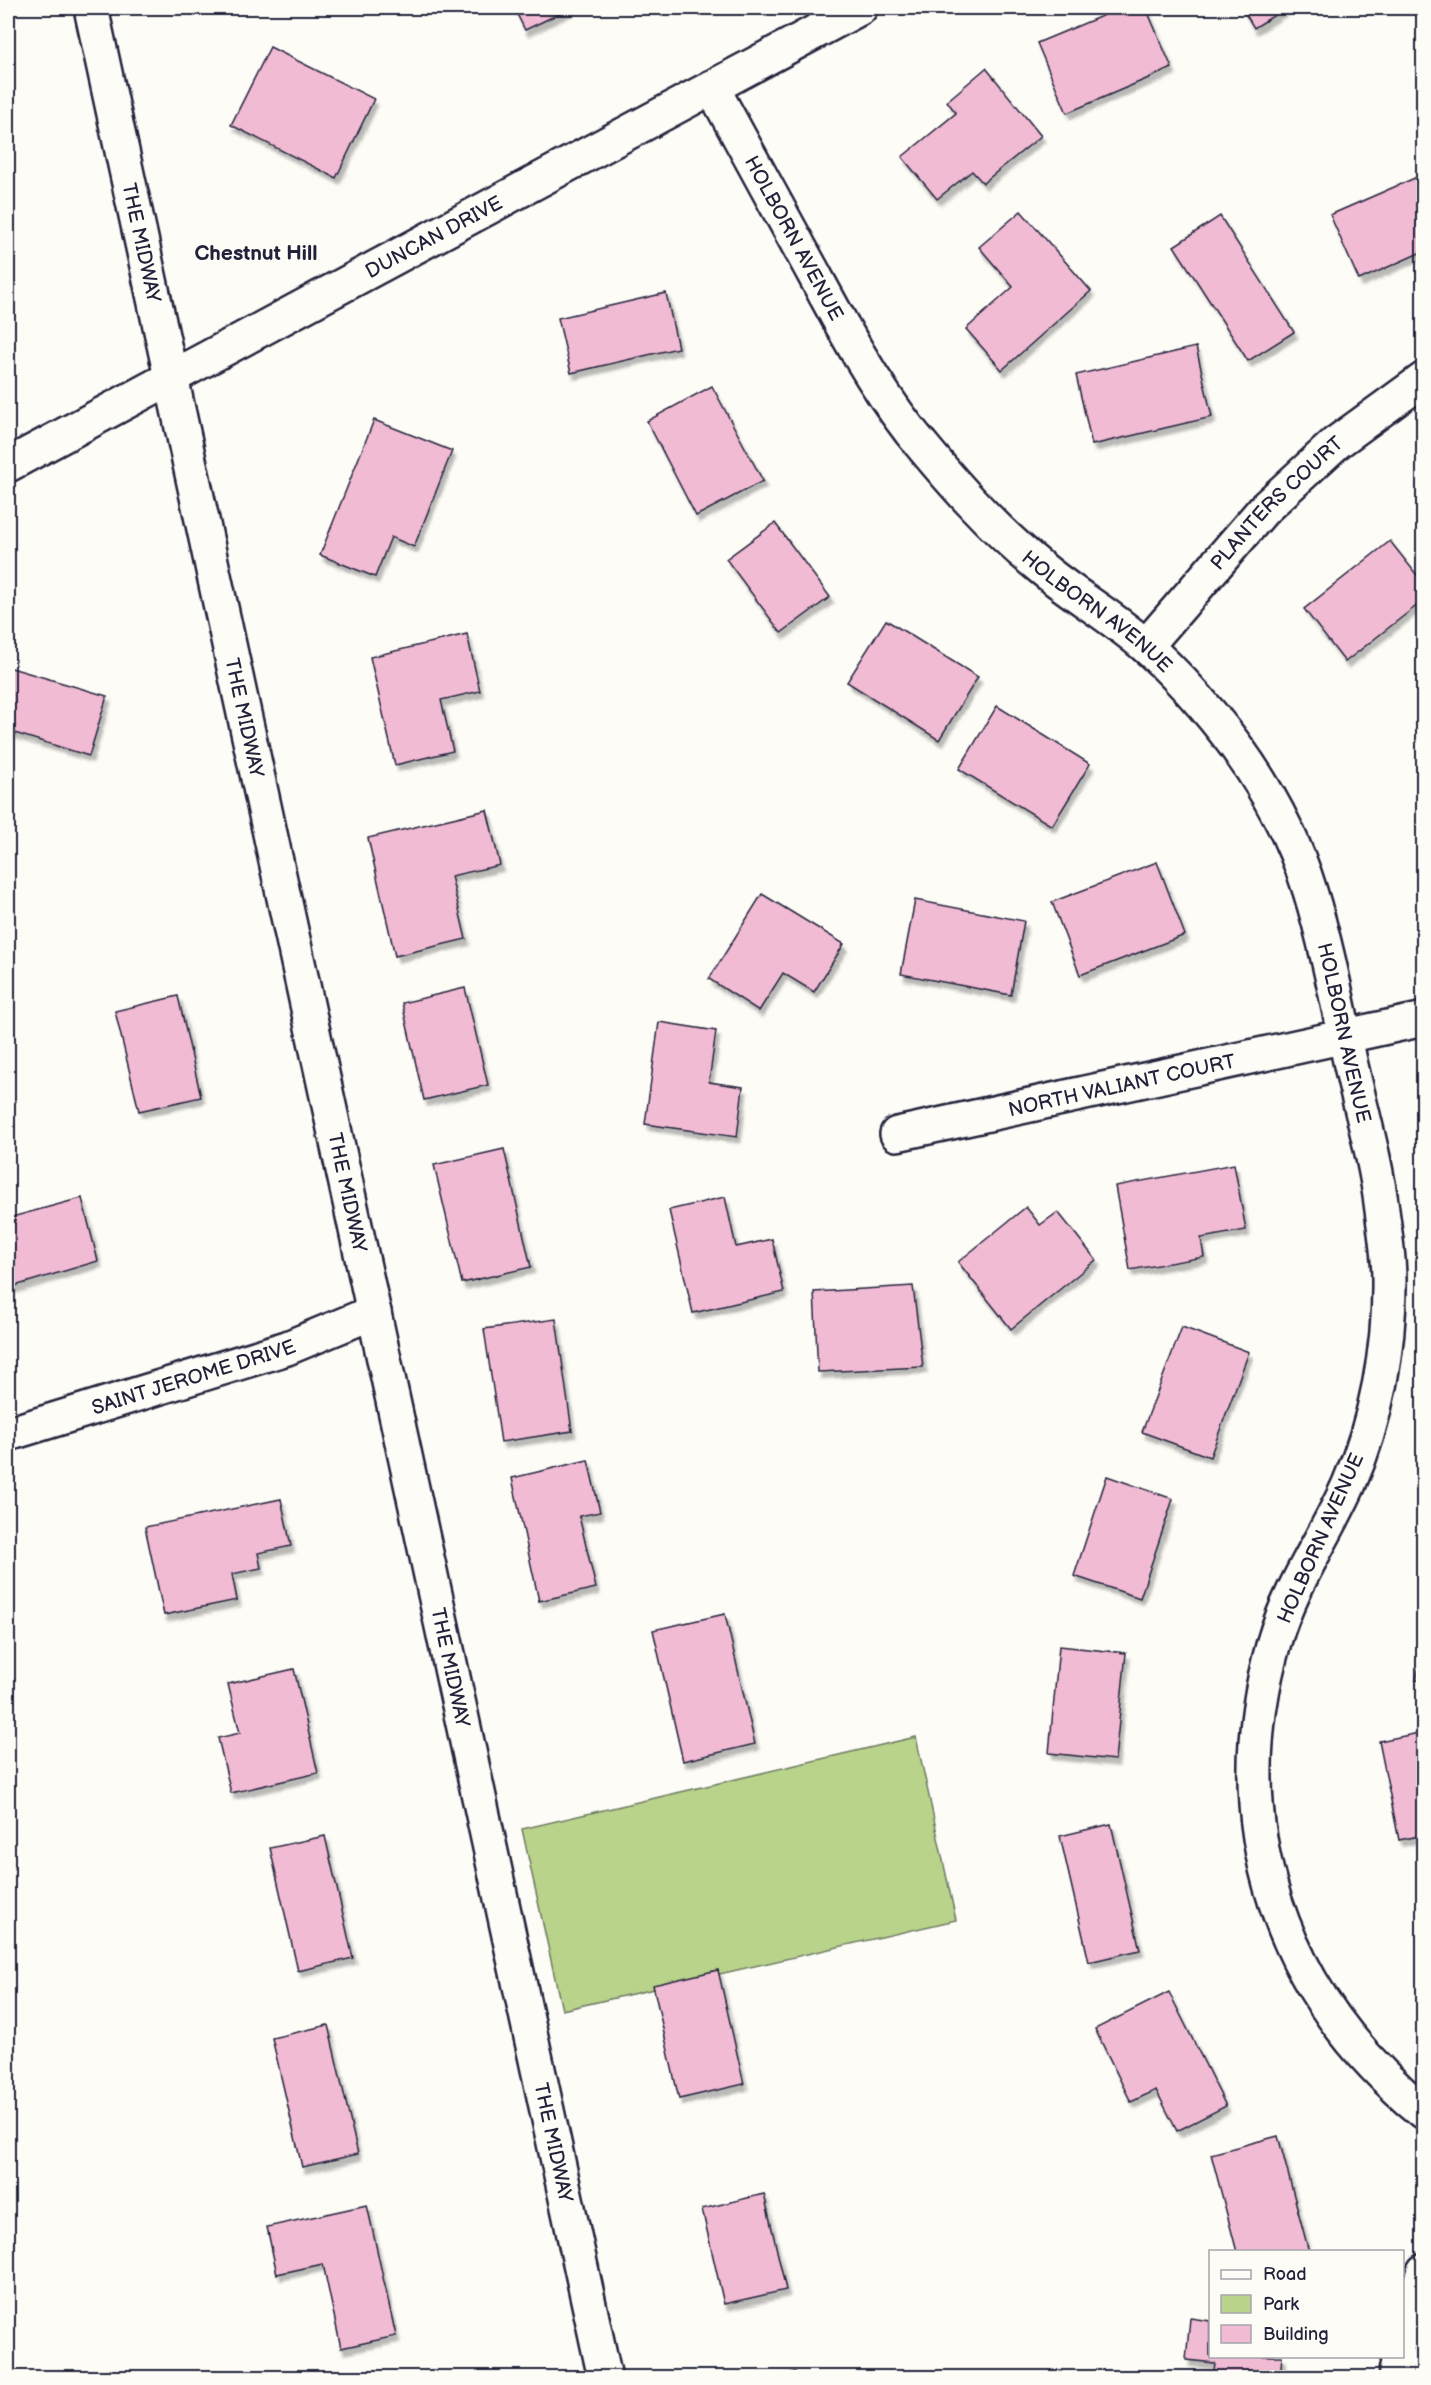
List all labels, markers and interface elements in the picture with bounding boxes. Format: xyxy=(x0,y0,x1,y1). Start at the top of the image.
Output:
street label: HOLBORN AVENUE xyxy=(739,152,848,325)
street label: THE MIDWAY xyxy=(116,181,166,305)
street label: DUNCAN DRIVE xyxy=(362,191,507,284)
district label: Chestnut Hill xyxy=(194,241,318,266)
street label: PLANTERS COURT xyxy=(1206,432,1348,575)
street label: HOLBORN AVENUE xyxy=(1017,546,1177,678)
street label: THE MIDWAY xyxy=(219,656,269,780)
street label: HOLBORN AVENUE xyxy=(1312,940,1376,1125)
street label: NORTH VALIANT COURT xyxy=(1006,1050,1238,1122)
street label: THE MIDWAY xyxy=(322,1131,372,1255)
street label: SAINT JEROME DRIVE xyxy=(89,1335,299,1420)
street label: HOLBORN AVENUE xyxy=(1273,1450,1369,1627)
street label: THE MIDWAY xyxy=(425,1606,475,1730)
street label: THE MIDWAY xyxy=(528,2081,578,2205)
legend xyxy=(1209,2250,1404,2358)
text: Road xyxy=(1263,2264,1307,2285)
text: Park xyxy=(1263,2294,1299,2315)
text: Building xyxy=(1263,2324,1329,2345)

